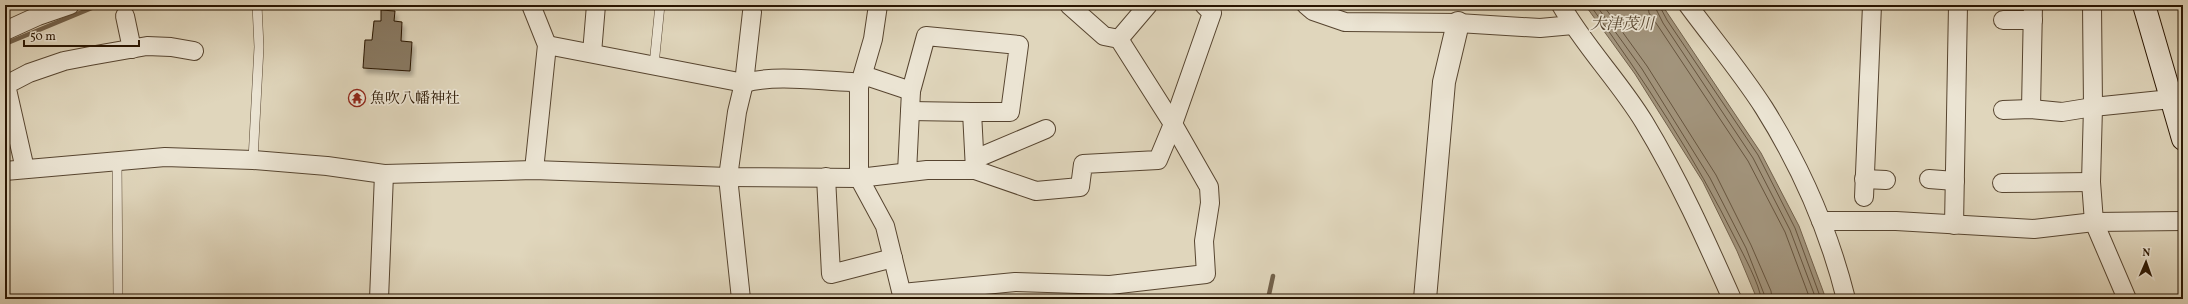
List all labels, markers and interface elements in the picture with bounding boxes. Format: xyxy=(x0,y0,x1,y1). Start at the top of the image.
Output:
water label: 大津茂川 xyxy=(1590,14,1656,36)
scale bar xyxy=(24,22,139,48)
text: 50 m xyxy=(30,29,56,45)
temple icon: 魚吹八幡神社 xyxy=(347,88,367,108)
place label: 魚吹八幡神社 xyxy=(370,89,460,110)
north arrow xyxy=(2126,242,2166,282)
text: N xyxy=(2142,246,2151,261)

